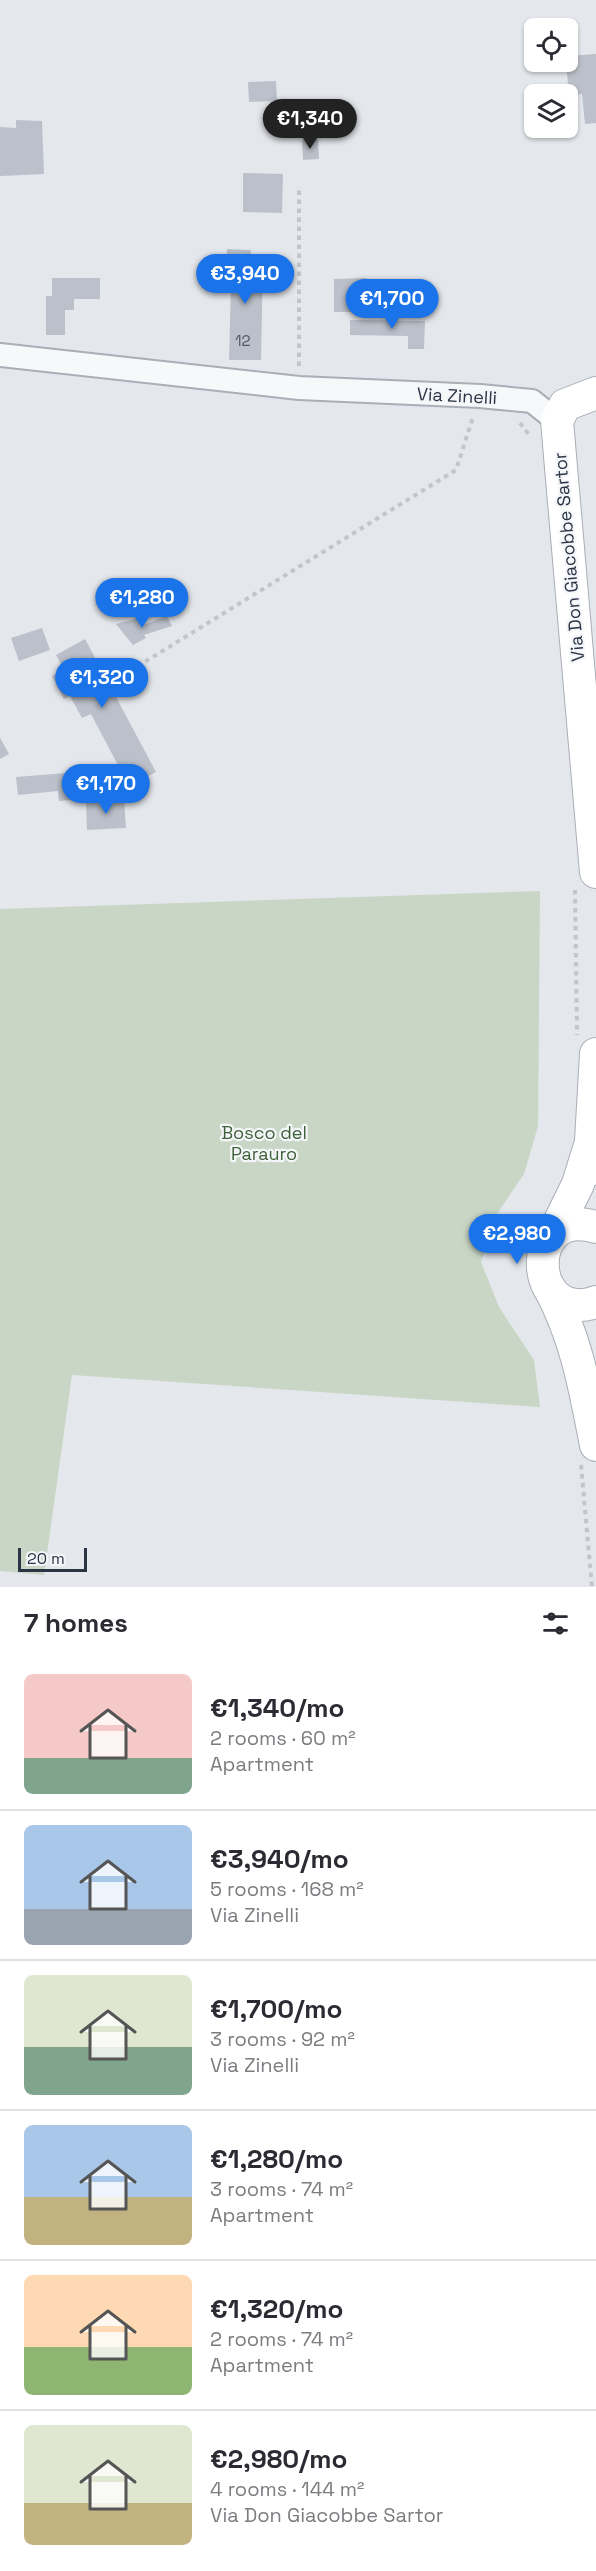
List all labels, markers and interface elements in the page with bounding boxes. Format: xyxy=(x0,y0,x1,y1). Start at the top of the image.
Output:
map controls xyxy=(524,18,578,138)
button: locate xyxy=(524,18,578,72)
button: layers xyxy=(524,84,578,138)
pin: €1,340 xyxy=(261,99,359,150)
text: €1,340 xyxy=(277,105,343,131)
pin: €3,940 xyxy=(196,254,294,305)
text: €3,940 xyxy=(210,260,280,286)
pin: €1,700 xyxy=(343,279,441,330)
text: €1,700 xyxy=(360,285,424,311)
house number: 12 xyxy=(235,331,251,350)
street label: Via Zinelli xyxy=(416,382,498,409)
street label: Via Don Giacobbe Sartor xyxy=(548,451,589,663)
pin: €1,280 xyxy=(93,578,191,629)
text: €1,280 xyxy=(109,584,175,610)
pin: €1,320 xyxy=(53,658,151,709)
text: €1,320 xyxy=(69,664,135,690)
pin: €1,170 xyxy=(57,764,155,815)
text: €1,170 xyxy=(76,770,136,796)
park label: Bosco del Parauro xyxy=(221,1121,307,1165)
pin: €2,980 xyxy=(468,1214,566,1265)
text: €2,980 xyxy=(483,1220,551,1246)
scale bar xyxy=(18,1545,87,1572)
text: 20 m xyxy=(27,1548,65,1569)
text: 7 homes xyxy=(24,1606,128,1640)
icon: filters xyxy=(539,1607,572,1640)
text: €1,340/mo xyxy=(210,1691,344,1725)
icon: home xyxy=(72,1698,144,1770)
text: 2 rooms · 60 m² xyxy=(210,1725,356,1751)
text: Apartment xyxy=(210,1751,314,1777)
text: €3,940/mo xyxy=(210,1842,349,1876)
icon: home xyxy=(72,1849,144,1921)
text: 5 rooms · 168 m² xyxy=(210,1876,364,1902)
text: Via Zinelli xyxy=(210,1902,299,1928)
text: €1,700/mo xyxy=(210,1992,342,2026)
icon: home xyxy=(72,1999,144,2071)
text: 3 rooms · 92 m² xyxy=(210,2026,355,2052)
text: Via Zinelli xyxy=(210,2052,299,2078)
text: €1,280/mo xyxy=(210,2142,343,2176)
icon: home xyxy=(72,2149,144,2221)
text: 3 rooms · 74 m² xyxy=(210,2176,353,2202)
text: Apartment xyxy=(210,2202,314,2228)
text: €1,320/mo xyxy=(210,2292,343,2326)
icon: home xyxy=(72,2299,144,2371)
text: 2 rooms · 74 m² xyxy=(210,2326,353,2352)
text: Apartment xyxy=(210,2352,314,2378)
text: €2,980/mo xyxy=(210,2442,347,2476)
icon: home xyxy=(72,2449,144,2521)
text: 4 rooms · 144 m² xyxy=(210,2476,364,2502)
text: Via Don Giacobbe Sartor xyxy=(210,2502,443,2528)

